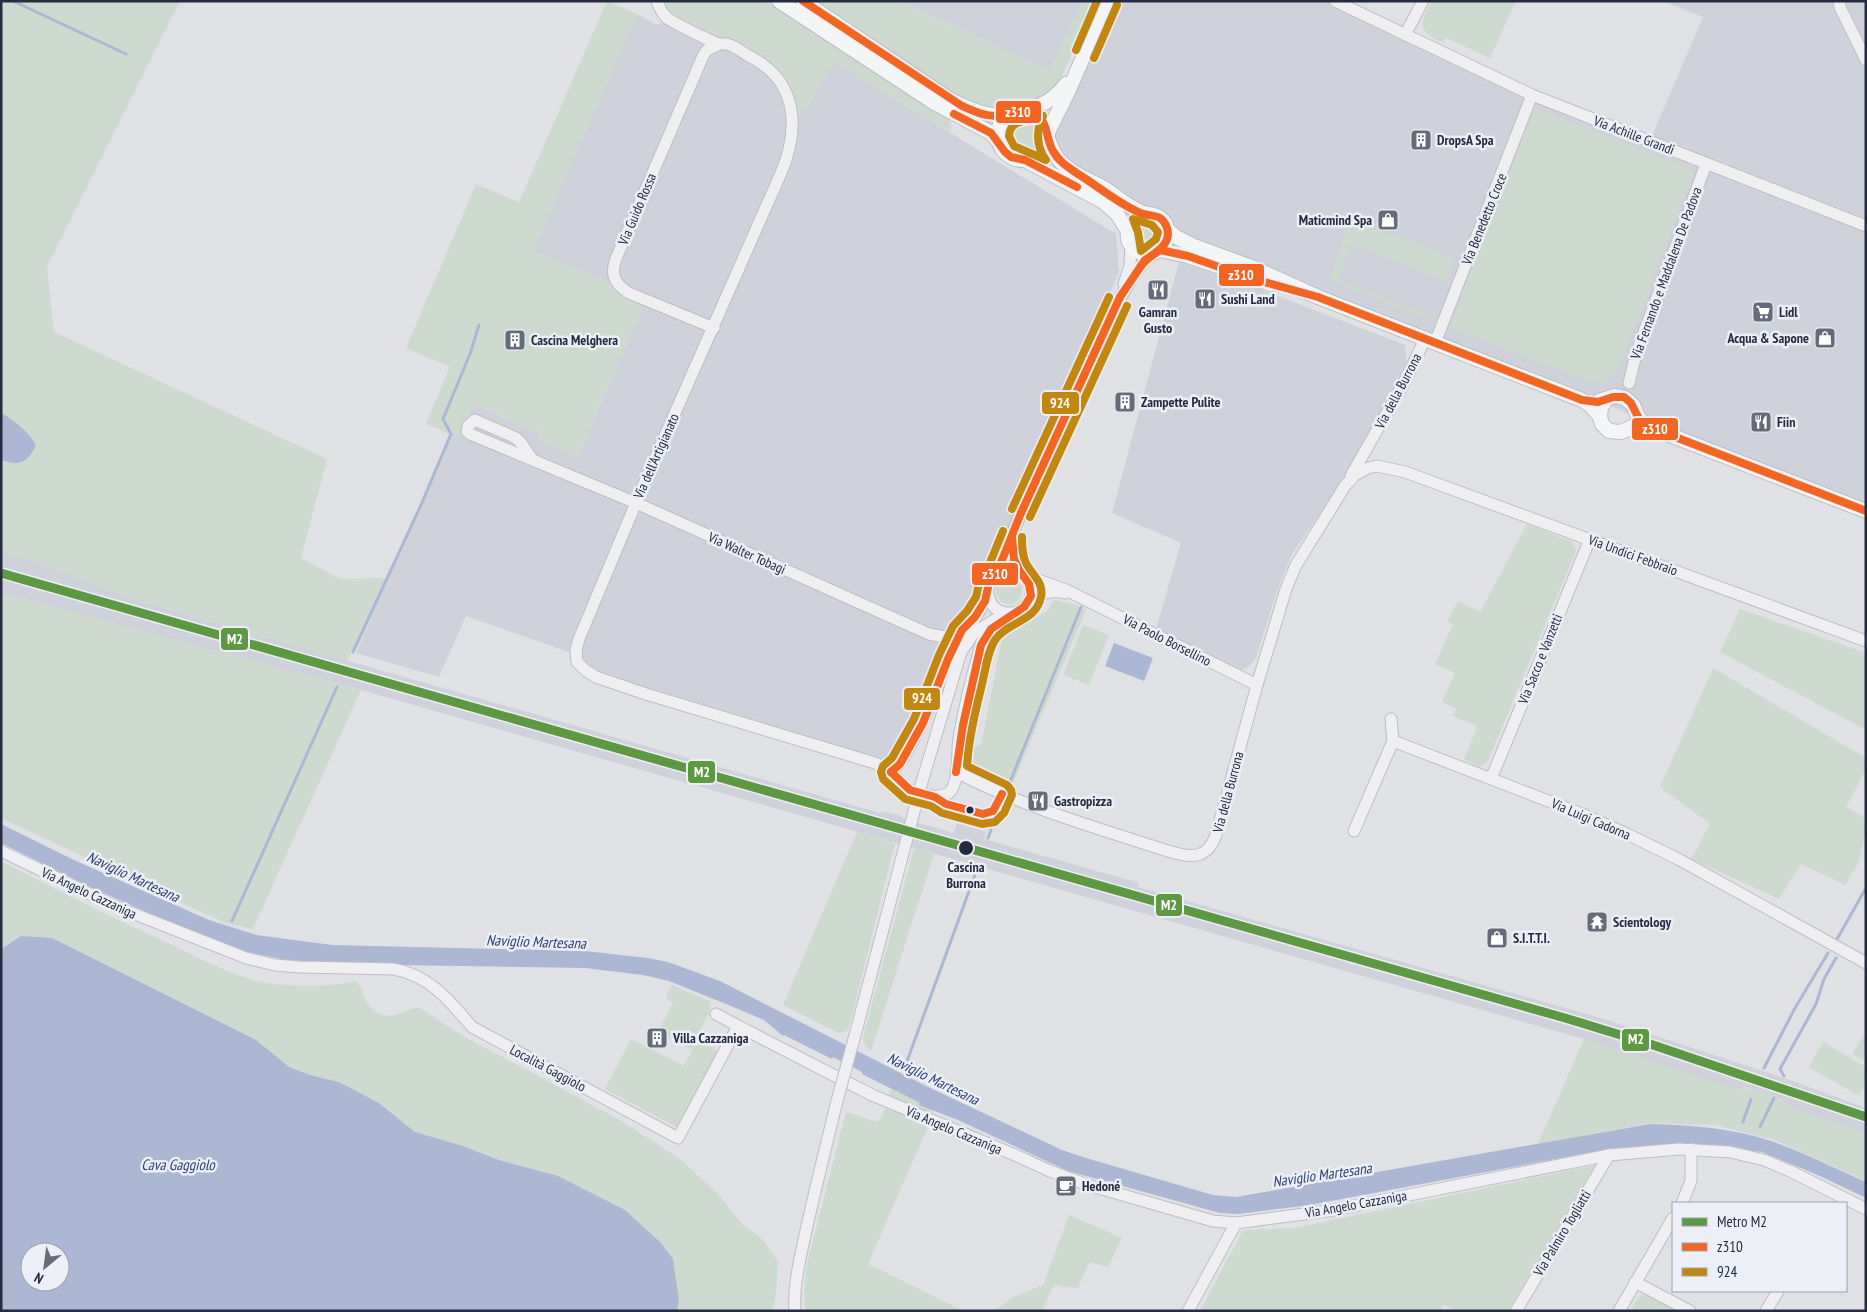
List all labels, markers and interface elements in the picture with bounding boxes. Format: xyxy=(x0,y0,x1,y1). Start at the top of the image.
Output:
line badge: z310 xyxy=(995,100,1042,124)
text: z310 xyxy=(1005,103,1031,121)
street label: Via Achille Grandi xyxy=(1590,111,1677,159)
building icon: DropsA Spa xyxy=(1409,128,1433,152)
place label: DropsA Spa xyxy=(1437,131,1494,149)
street label: Via Guido Rossa xyxy=(613,170,660,249)
street label: Via Benedetto Croce xyxy=(1457,170,1511,268)
street label: Via Fernando e Maddalena De Padova xyxy=(1626,184,1706,362)
shop icon: Maticmind Spa xyxy=(1376,208,1400,232)
place label: Maticmind Spa xyxy=(1299,211,1372,229)
line badge: z310 xyxy=(1218,263,1265,287)
text: z310 xyxy=(1228,266,1254,284)
restaurant icon: Gamran Gusto xyxy=(1146,278,1170,302)
restaurant icon: Sushi Land xyxy=(1193,287,1217,311)
place label: Sushi Land xyxy=(1221,290,1275,308)
supermarket icon: Lidl xyxy=(1751,300,1775,324)
place label: Gamran Gusto xyxy=(1139,303,1177,337)
place label: Lidl xyxy=(1779,303,1798,321)
shop icon: Acqua & Sapone xyxy=(1813,326,1837,350)
building icon: Cascina Melghera xyxy=(503,328,527,352)
place label: Acqua & Sapone xyxy=(1726,329,1809,347)
place label: Cascina Melghera xyxy=(531,331,618,349)
street label: Via della Burrona xyxy=(1370,350,1425,433)
building icon: Zampette Pulite xyxy=(1113,390,1137,414)
line badge: 924 xyxy=(1041,391,1080,415)
place label: Zampette Pulite xyxy=(1141,393,1221,411)
text: 924 xyxy=(1050,394,1070,412)
restaurant icon: Fiin xyxy=(1749,410,1773,434)
street label: Via dell'Artigianato xyxy=(629,411,683,502)
place label: Fiin xyxy=(1777,413,1795,431)
line badge: z310 xyxy=(1631,417,1679,441)
text: z310 xyxy=(1642,420,1668,438)
street label: Via Walter Tobagi xyxy=(704,527,789,578)
street label: Via Undici Febbraio xyxy=(1585,530,1680,580)
line badge: z310 xyxy=(971,562,1019,586)
text: z310 xyxy=(982,565,1008,583)
street label: Via Paolo Borsellino xyxy=(1119,610,1214,670)
street label: Via Sacco e Vanzetti xyxy=(1513,611,1566,708)
line badge: M2 xyxy=(220,627,249,651)
text: M2 xyxy=(227,630,243,648)
line badge: 924 xyxy=(903,687,941,711)
text: 924 xyxy=(912,689,932,707)
street label: Via della Burrona xyxy=(1208,750,1247,835)
line badge: M2 xyxy=(687,760,716,784)
text: M2 xyxy=(694,763,710,781)
restaurant icon: Gastropizza xyxy=(1026,789,1050,813)
place label: Gastropizza xyxy=(1054,792,1112,810)
street label: Via Luigi Cadorna xyxy=(1548,794,1633,844)
unlabelled marker xyxy=(965,805,975,815)
marker: Cascina Burrona xyxy=(957,839,975,857)
water label: Naviglio Martesana xyxy=(84,847,183,907)
place label: Cascina Burrona xyxy=(946,858,986,892)
street label: Via Angelo Cazzaniga xyxy=(38,863,139,923)
line badge: M2 xyxy=(1155,893,1183,917)
text: M2 xyxy=(1161,896,1177,914)
temple icon: Scientology xyxy=(1585,910,1609,934)
place label: Scientology xyxy=(1613,913,1672,931)
shop icon: S.I.T.T.I. xyxy=(1485,926,1509,950)
place label: S.I.T.T.I. xyxy=(1513,929,1550,947)
water label: Naviglio Martesana xyxy=(486,930,587,953)
building icon: Villa Cazzaniga xyxy=(645,1026,669,1050)
line badge: M2 xyxy=(1621,1028,1650,1052)
place label: Villa Cazzaniga xyxy=(672,1029,749,1047)
text: M2 xyxy=(1628,1030,1644,1048)
street label: Località Gaggiolo xyxy=(507,1040,589,1096)
water label: Naviglio Martesana xyxy=(884,1048,983,1109)
street label: Via Angelo Cazzaniga xyxy=(902,1101,1005,1158)
water label: Cava Gaggiolo xyxy=(141,1155,216,1174)
water label: Naviglio Martesana xyxy=(1271,1158,1374,1191)
cafe icon: Hedoné xyxy=(1054,1174,1078,1198)
place label: Hedoné xyxy=(1082,1177,1120,1195)
street label: Via Angelo Cazzaniga xyxy=(1303,1186,1408,1222)
street label: Via Palmiro Togliatti xyxy=(1529,1187,1595,1280)
legend xyxy=(1672,1202,1847,1292)
text: Metro M2 xyxy=(1717,1212,1767,1231)
text: z310 xyxy=(1717,1237,1743,1256)
north arrow xyxy=(20,1242,70,1292)
text: 924 xyxy=(1717,1262,1738,1281)
text: N xyxy=(31,1269,46,1288)

